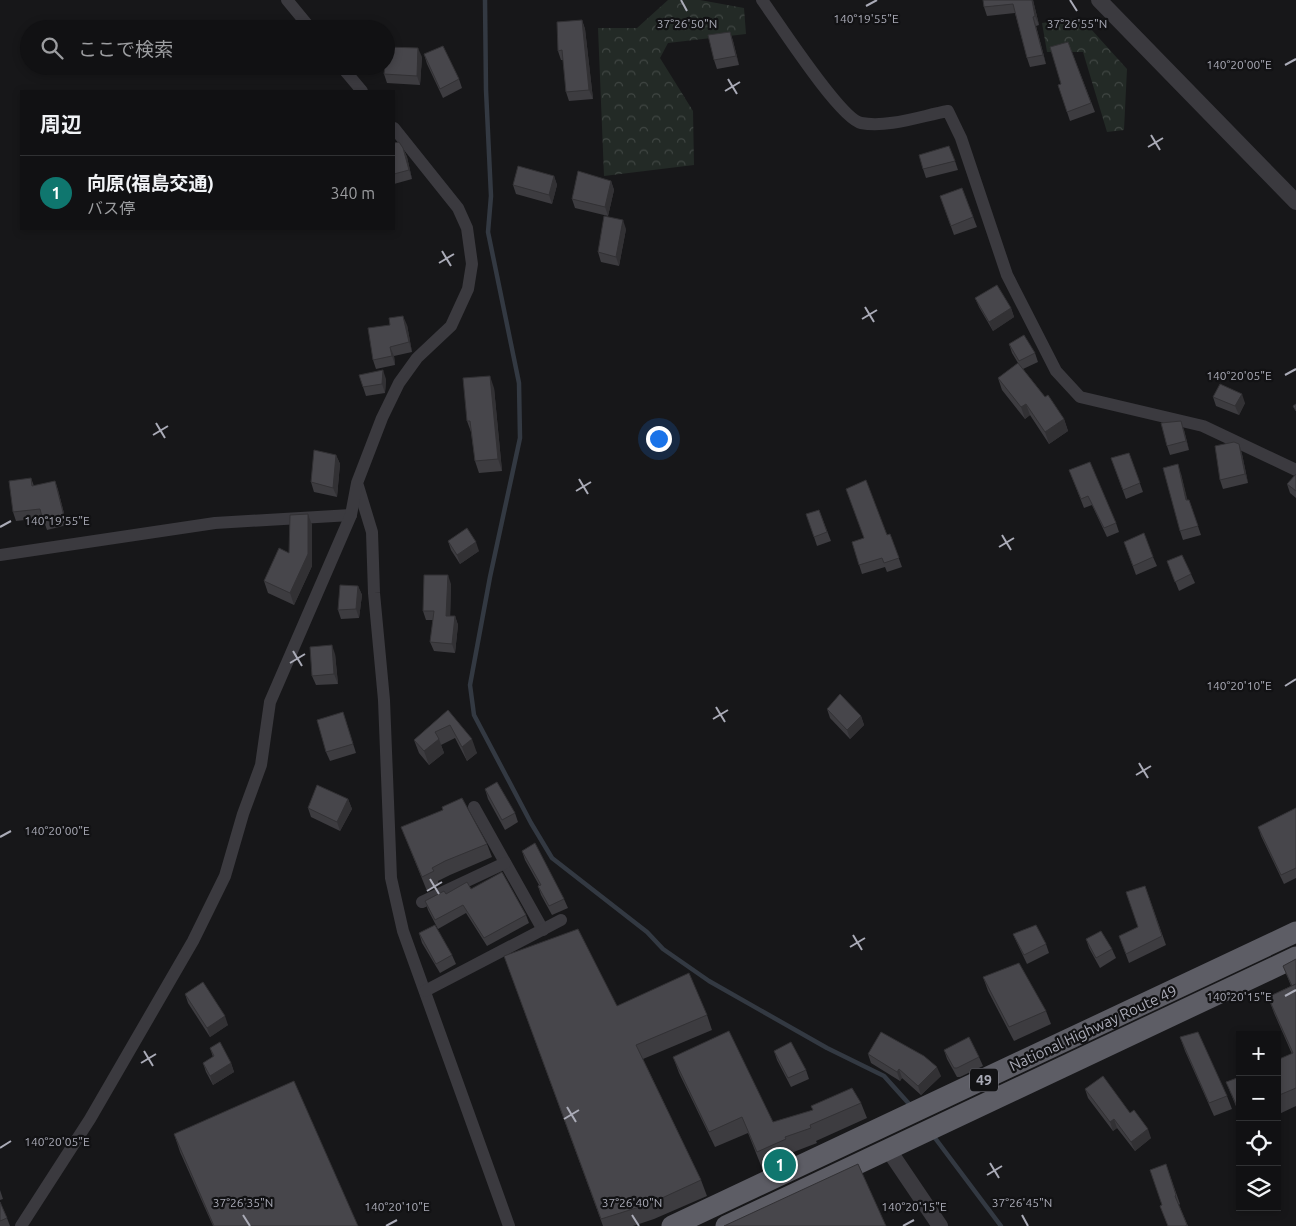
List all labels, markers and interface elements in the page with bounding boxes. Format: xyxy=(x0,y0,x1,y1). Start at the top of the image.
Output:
text: 140°19'55"E xyxy=(833,12,899,25)
text: 37°26'50"N xyxy=(657,17,717,30)
text: 37°26'55"N xyxy=(1047,17,1107,30)
search box xyxy=(20,20,395,75)
icon: search xyxy=(38,34,66,62)
text: ここで検索 xyxy=(78,38,173,60)
text: 140°20'00"E xyxy=(1206,58,1272,71)
text: 周辺 xyxy=(40,112,82,136)
text: 向原(福島交通) xyxy=(87,172,214,194)
text: 1 xyxy=(51,184,61,202)
text: 340 m xyxy=(330,184,375,202)
text: バス停 xyxy=(87,199,135,217)
text: 140°20'05"E xyxy=(1206,369,1272,382)
your location xyxy=(646,426,672,452)
text: 140°19'55"E xyxy=(24,514,90,527)
text: 140°20'10"E xyxy=(1206,679,1272,692)
text: 140°20'00"E xyxy=(24,824,90,837)
street label: National Highway Route 49 xyxy=(1007,982,1179,1074)
text: 140°20'15"E xyxy=(1206,990,1272,1003)
map controls xyxy=(1236,1031,1281,1211)
button: + xyxy=(1236,1031,1281,1076)
road number: 49 xyxy=(970,1068,998,1092)
button: − xyxy=(1236,1076,1281,1121)
button: locate xyxy=(1236,1121,1281,1166)
text: 140°20'05"E xyxy=(24,1135,90,1148)
pin: 1 xyxy=(764,1146,796,1184)
button: layers xyxy=(1236,1166,1281,1211)
text: 37°26'35"N xyxy=(213,1196,273,1209)
text: 37°26'40"N xyxy=(602,1196,662,1209)
text: 37°26'45"N xyxy=(992,1196,1052,1209)
text: 140°20'10"E xyxy=(364,1200,430,1213)
text: 140°20'15"E xyxy=(881,1200,947,1213)

